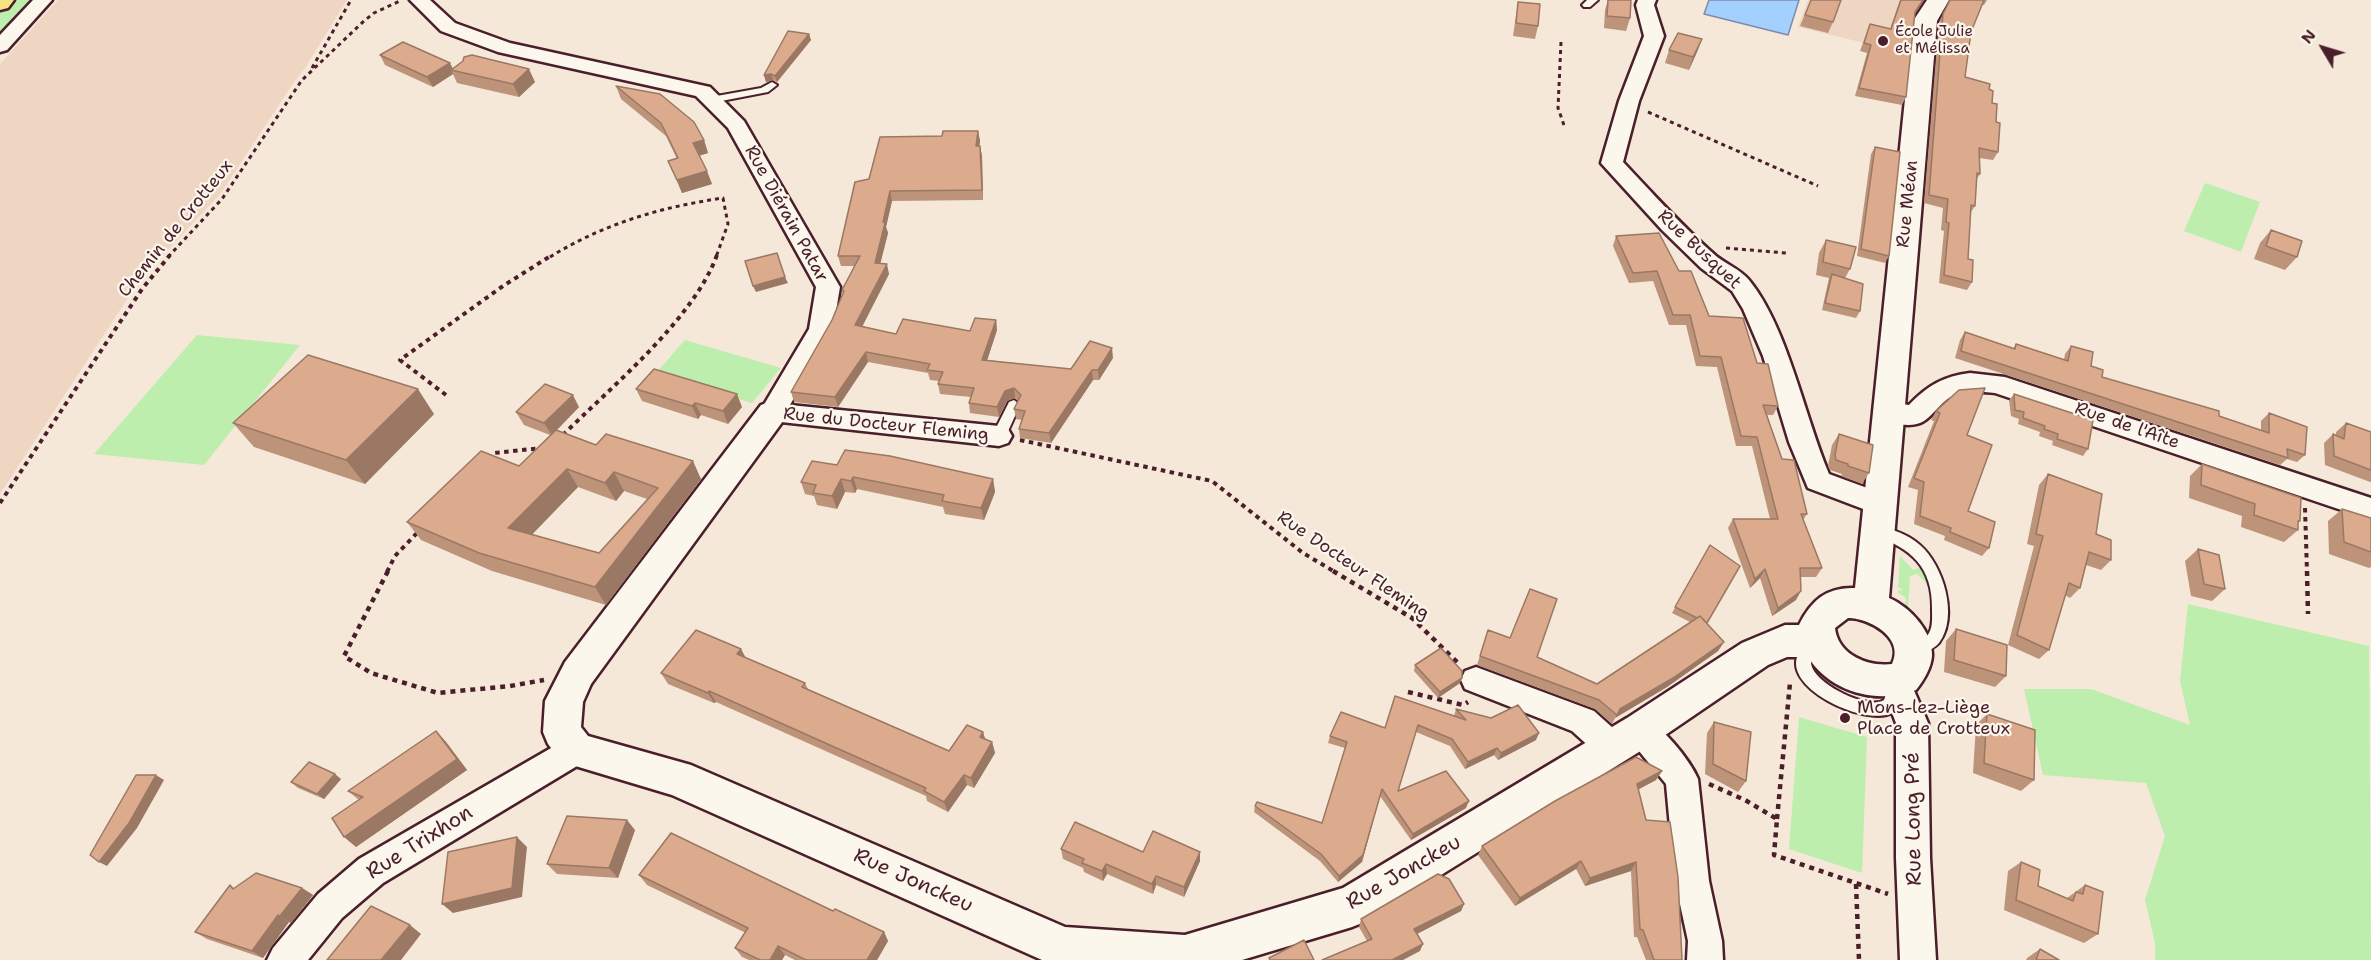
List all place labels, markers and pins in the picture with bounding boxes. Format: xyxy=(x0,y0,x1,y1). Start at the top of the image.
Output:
place label: École Julie et Mélissa xyxy=(1895,23,1973,58)
marker: École Julie et Mélissa xyxy=(1876,34,1890,48)
place label: Mons-lez-Liège Place de Crotteux xyxy=(1857,697,2010,740)
marker: Mons-lez-Liège Place de Crotteux xyxy=(1838,711,1852,725)

